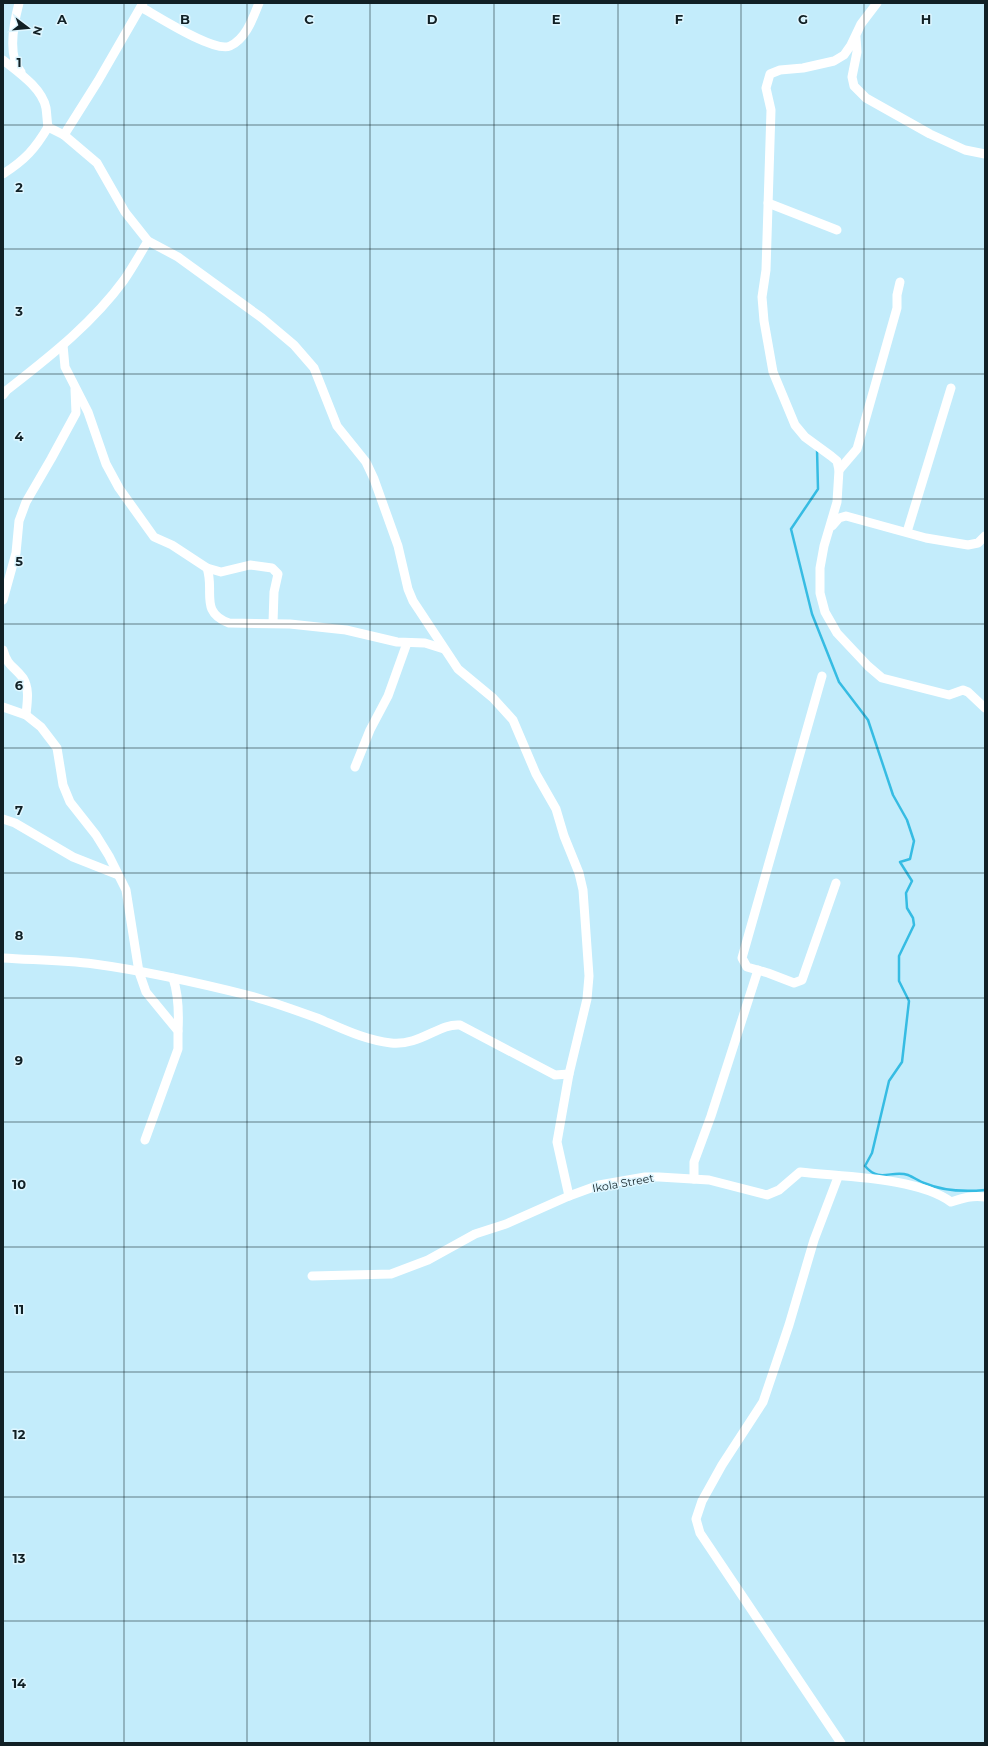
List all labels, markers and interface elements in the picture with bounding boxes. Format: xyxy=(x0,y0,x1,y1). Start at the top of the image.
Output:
north arrow xyxy=(8,8,48,48)
text: A xyxy=(56,11,68,27)
text: B xyxy=(180,11,190,27)
text: C xyxy=(304,11,314,27)
text: D xyxy=(427,11,438,27)
text: E xyxy=(552,11,561,27)
text: F xyxy=(675,11,683,27)
text: G xyxy=(798,11,808,27)
text: H xyxy=(921,11,931,27)
text: N xyxy=(30,25,46,37)
text: 1 xyxy=(16,54,22,70)
text: 2 xyxy=(15,179,23,195)
text: 3 xyxy=(14,303,23,319)
text: 4 xyxy=(15,428,24,444)
text: 5 xyxy=(15,553,23,569)
text: 6 xyxy=(15,677,24,693)
text: 7 xyxy=(15,802,23,818)
text: 8 xyxy=(15,927,24,943)
text: 9 xyxy=(15,1052,23,1068)
street label: Ikola Street xyxy=(591,1171,655,1195)
text: 10 xyxy=(12,1176,26,1192)
text: 11 xyxy=(14,1301,24,1317)
text: 12 xyxy=(13,1426,26,1442)
text: 13 xyxy=(13,1550,26,1566)
text: 14 xyxy=(12,1675,26,1691)

